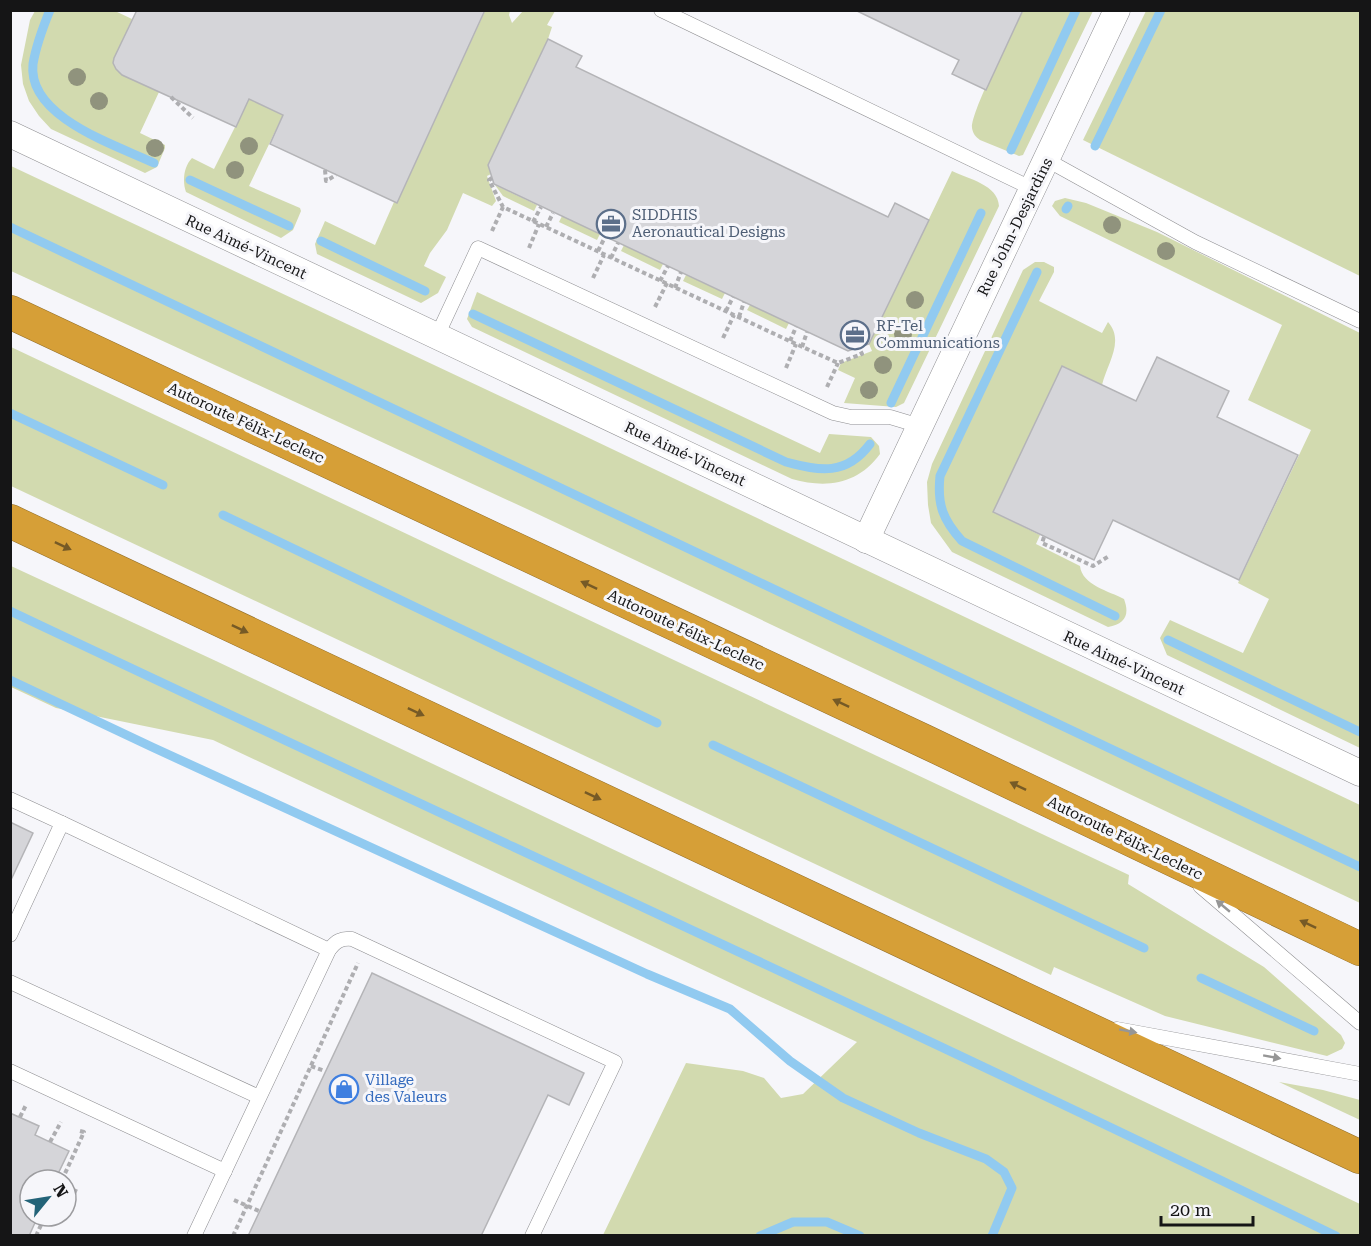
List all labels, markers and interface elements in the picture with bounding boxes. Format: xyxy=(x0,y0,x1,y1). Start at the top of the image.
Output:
street label: Rue John-Desjardins xyxy=(974,155,1056,299)
place label: SIDDHIS Aeronautical Designs xyxy=(632,206,786,241)
office icon: SIDDHIS Aeronautical Designs xyxy=(595,208,627,240)
street label: Rue Aimé-Vincent xyxy=(183,211,310,283)
place label: RF-Tel Communications xyxy=(876,317,1000,352)
office icon: RF-Tel Communications xyxy=(839,319,871,351)
street label: Autoroute Félix-Leclerc xyxy=(165,379,327,467)
street label: Rue Aimé-Vincent xyxy=(622,418,749,490)
one-way arrow xyxy=(55,542,72,551)
one-way arrow xyxy=(580,580,597,589)
street label: Autoroute Félix-Leclerc xyxy=(605,586,767,674)
one-way arrow xyxy=(231,625,248,634)
street label: Rue Aimé-Vincent xyxy=(1061,627,1188,699)
one-way arrow xyxy=(833,698,850,707)
one-way arrow xyxy=(408,708,425,717)
one-way arrow xyxy=(1009,782,1026,791)
one-way arrow xyxy=(584,791,601,800)
street label: Autoroute Félix-Leclerc xyxy=(1044,793,1206,883)
one-way arrow xyxy=(1216,900,1231,913)
one-way arrow xyxy=(1298,919,1316,929)
one-way arrow xyxy=(1119,1027,1138,1036)
one-way arrow xyxy=(1263,1053,1282,1062)
place label: Village des Valeurs xyxy=(365,1071,447,1106)
shop icon: Village des Valeurs xyxy=(328,1073,360,1105)
north arrow xyxy=(18,1168,78,1228)
text: N xyxy=(49,1181,72,1201)
scale bar xyxy=(1161,1189,1252,1227)
text: 20 m xyxy=(1170,1199,1211,1220)

